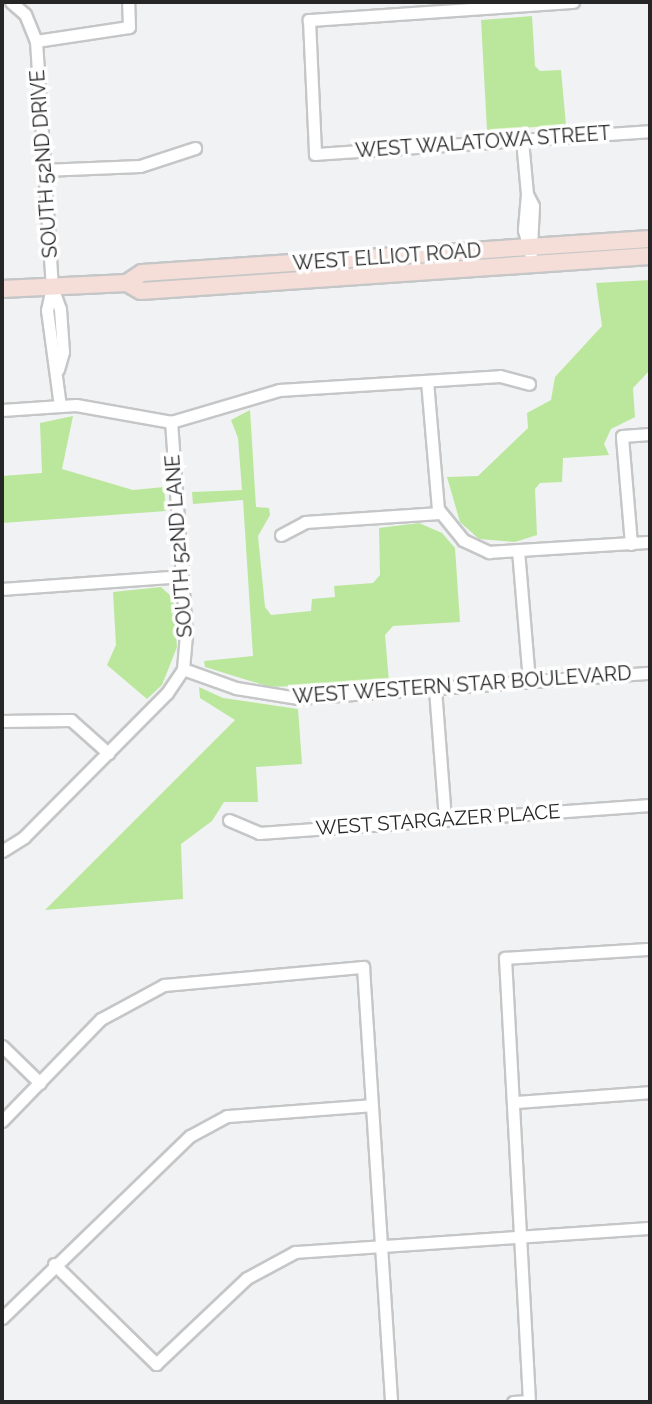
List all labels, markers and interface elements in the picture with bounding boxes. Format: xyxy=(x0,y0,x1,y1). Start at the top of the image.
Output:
street label: SOUTH 52ND DRIVE xyxy=(25,69,63,259)
street label: WEST WALATOWA STREET xyxy=(353,121,613,163)
street label: WEST ELLIOT ROAD xyxy=(291,238,483,276)
street label: SOUTH 52ND LANE xyxy=(161,454,197,638)
street label: WEST WESTERN STAR BOULEVARD xyxy=(291,661,633,709)
street label: WEST STARGAZER PLACE xyxy=(315,799,561,841)

